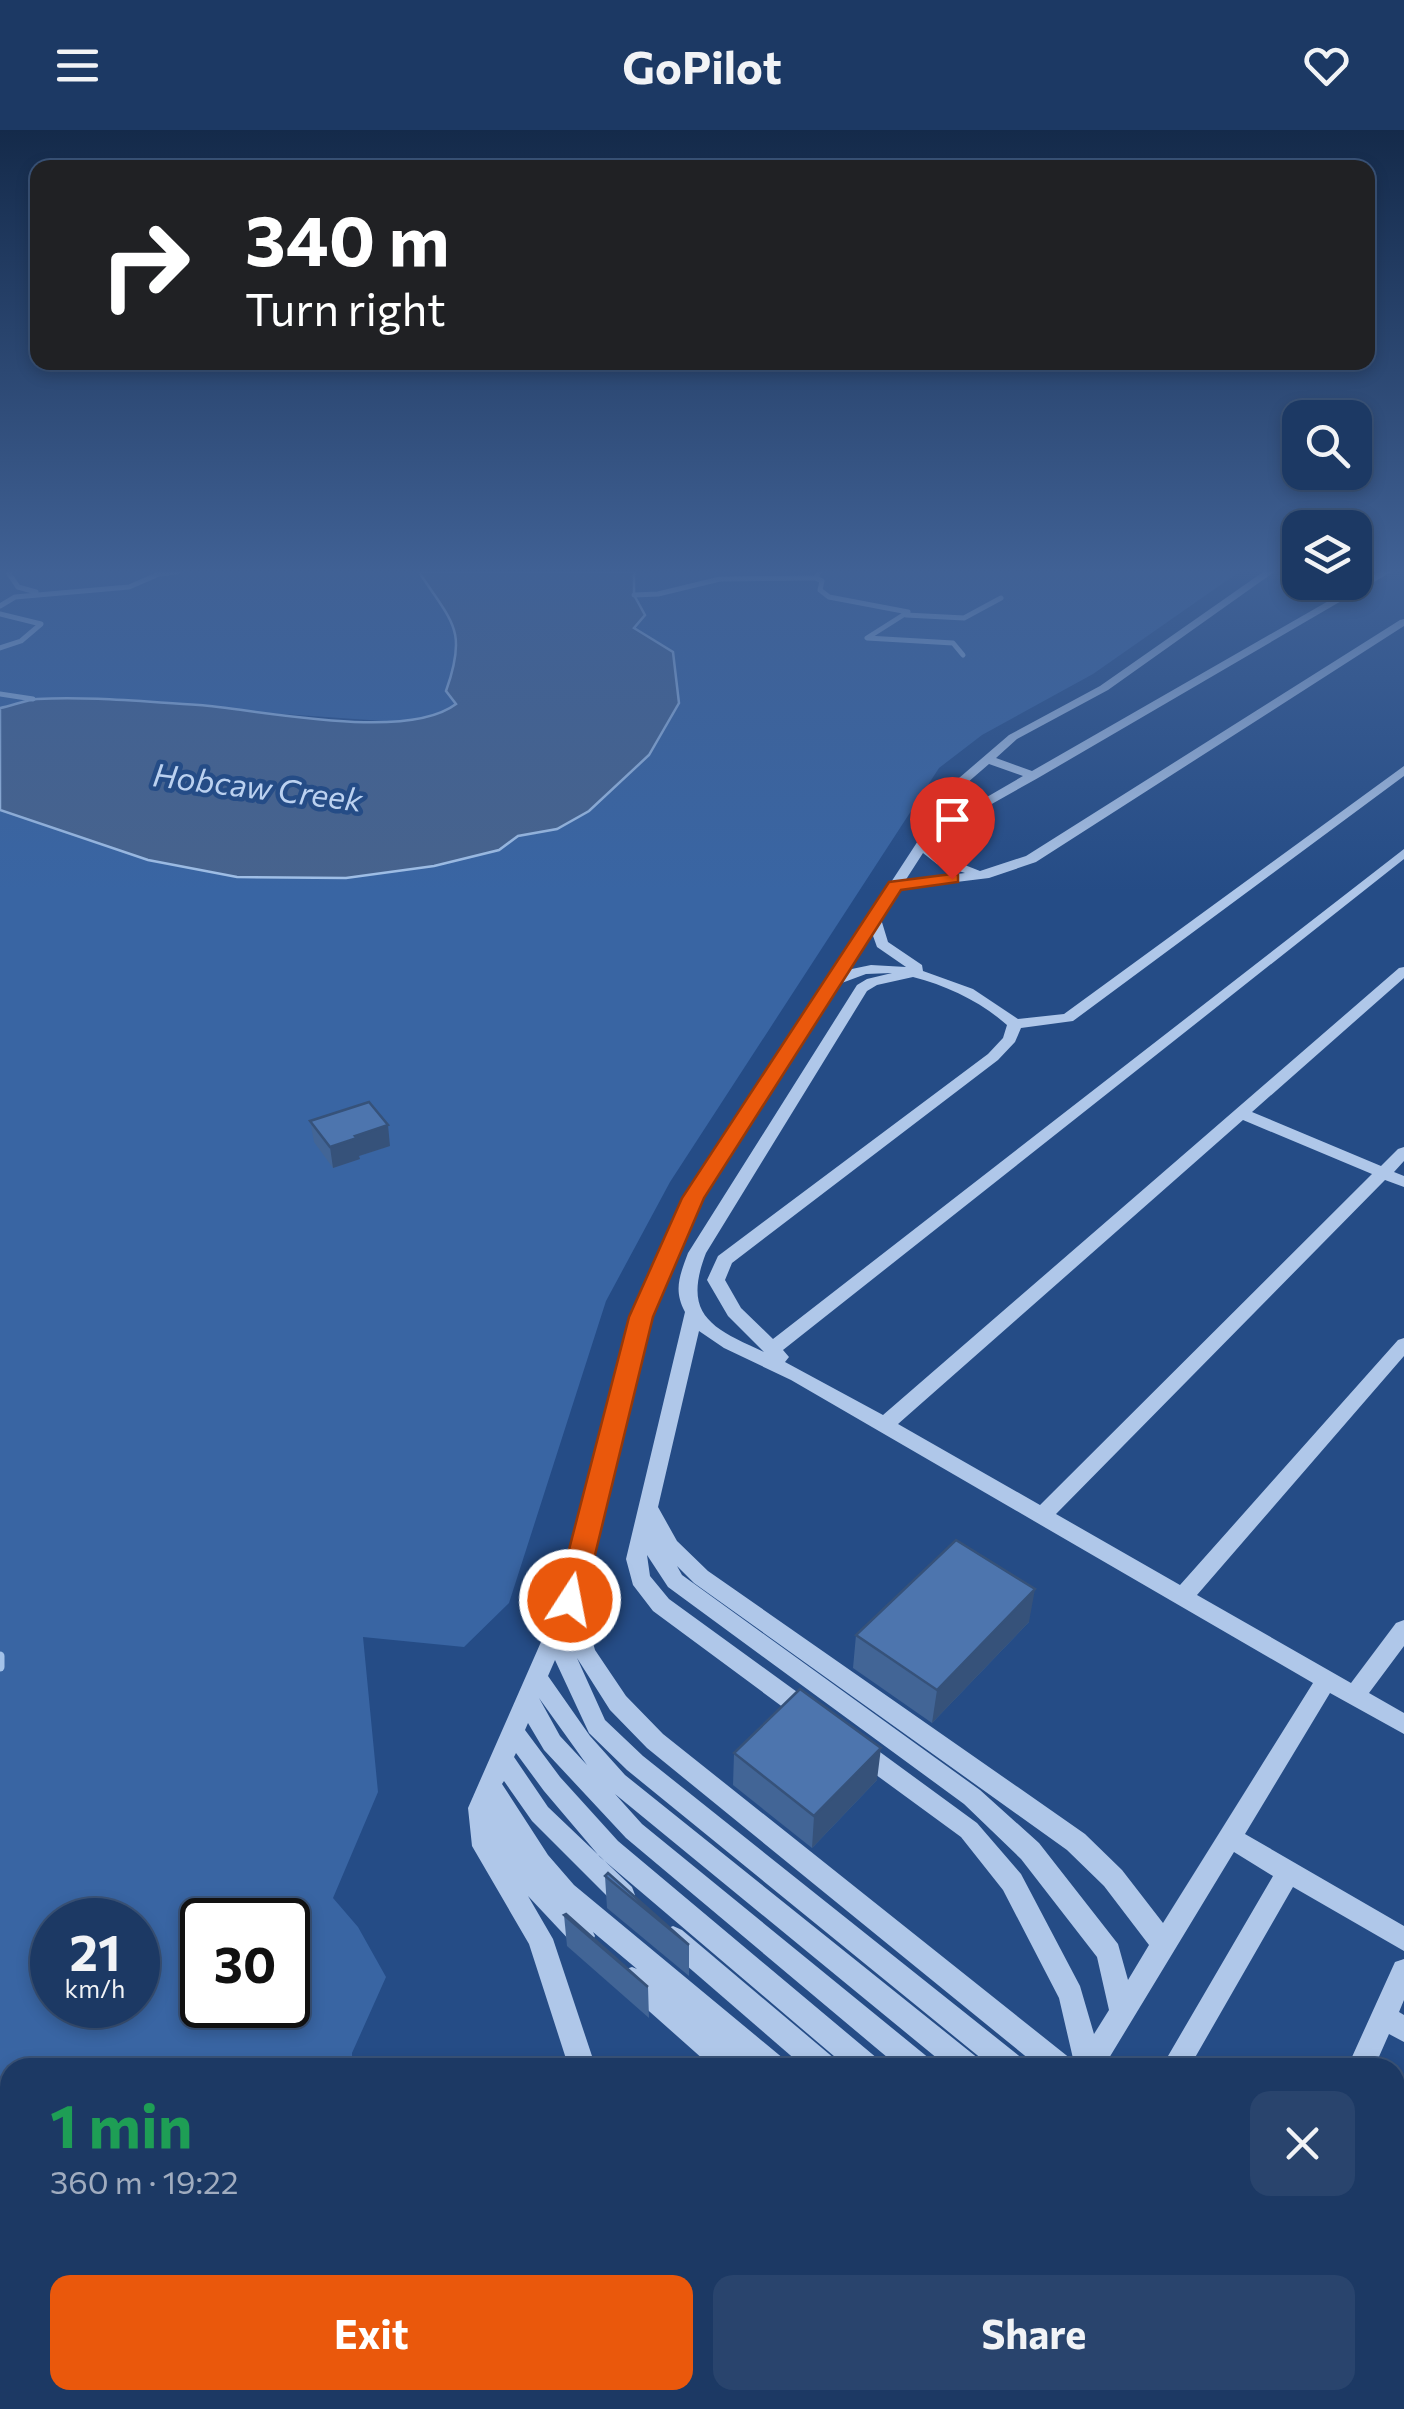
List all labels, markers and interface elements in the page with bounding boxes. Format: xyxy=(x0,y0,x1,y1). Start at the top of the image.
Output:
icon: menu xyxy=(50,38,105,93)
text: GoPilot xyxy=(622,38,782,93)
icon: heart xyxy=(1299,38,1354,93)
text: 340 m xyxy=(245,195,450,280)
icon: right xyxy=(80,200,210,330)
text: Turn right xyxy=(245,280,446,335)
map controls xyxy=(1282,400,1372,600)
button: search xyxy=(1282,400,1372,490)
button: layers xyxy=(1282,510,1372,600)
water label: Hobcaw Creek xyxy=(151,753,366,819)
pin xyxy=(910,777,995,880)
icon: arrive xyxy=(925,792,980,847)
position arrow xyxy=(518,1548,622,1652)
speed limit sign: 30 xyxy=(180,1898,310,2028)
text: 21 xyxy=(69,1920,121,1981)
text: km/h xyxy=(65,1973,125,2003)
text: 1 min xyxy=(50,2087,192,2160)
button: close xyxy=(1250,2091,1355,2196)
text: 360 m · 19:22 xyxy=(50,2161,239,2201)
button: Exit xyxy=(50,2275,693,2390)
button: Share xyxy=(713,2275,1355,2390)

